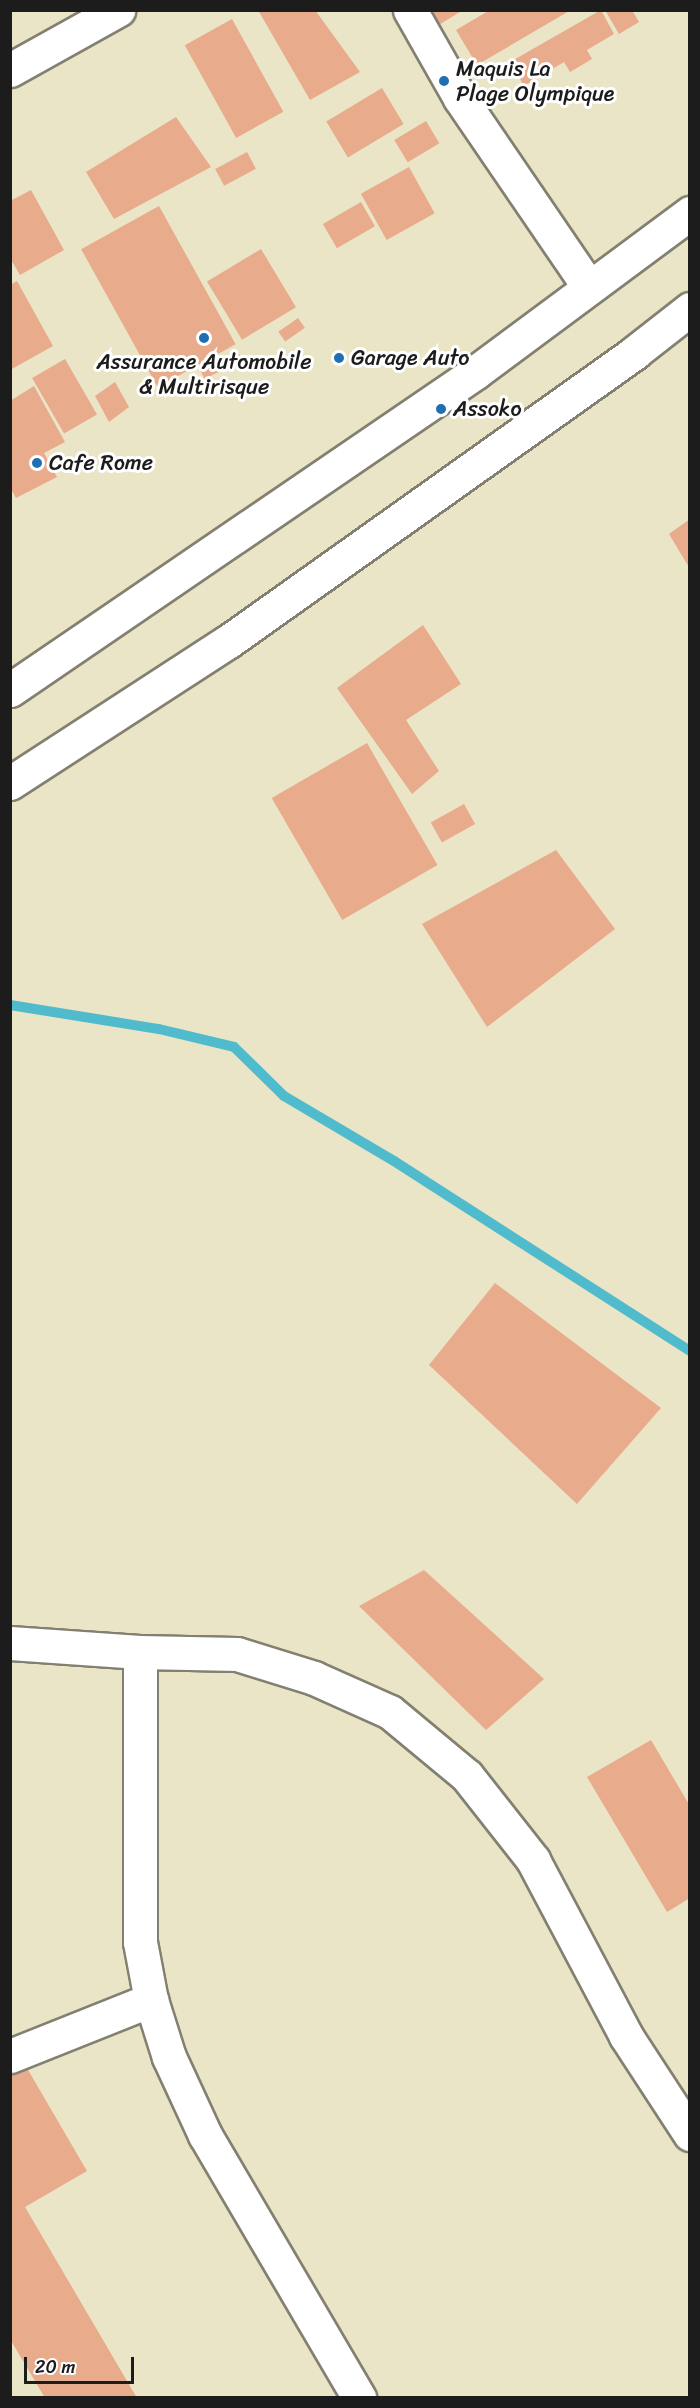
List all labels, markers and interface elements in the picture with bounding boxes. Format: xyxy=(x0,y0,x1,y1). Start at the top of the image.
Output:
place label: Maquis La Plage Olympique xyxy=(456,55,614,106)
marker: Maquis La Plage Olympique xyxy=(437,74,451,88)
marker: Assurance Automobile & Multirisque xyxy=(197,331,211,345)
place label: Garage Auto xyxy=(351,345,470,371)
place label: Assurance Automobile & Multirisque xyxy=(96,348,312,400)
marker: Garage Auto xyxy=(332,351,346,365)
place label: Assoko xyxy=(453,396,522,422)
marker: Assoko xyxy=(434,402,448,416)
place label: Cafe Rome xyxy=(49,450,153,476)
marker: Cafe Rome xyxy=(30,456,44,470)
scale bar xyxy=(27,2345,136,2383)
text: 20 m xyxy=(35,2351,75,2383)

